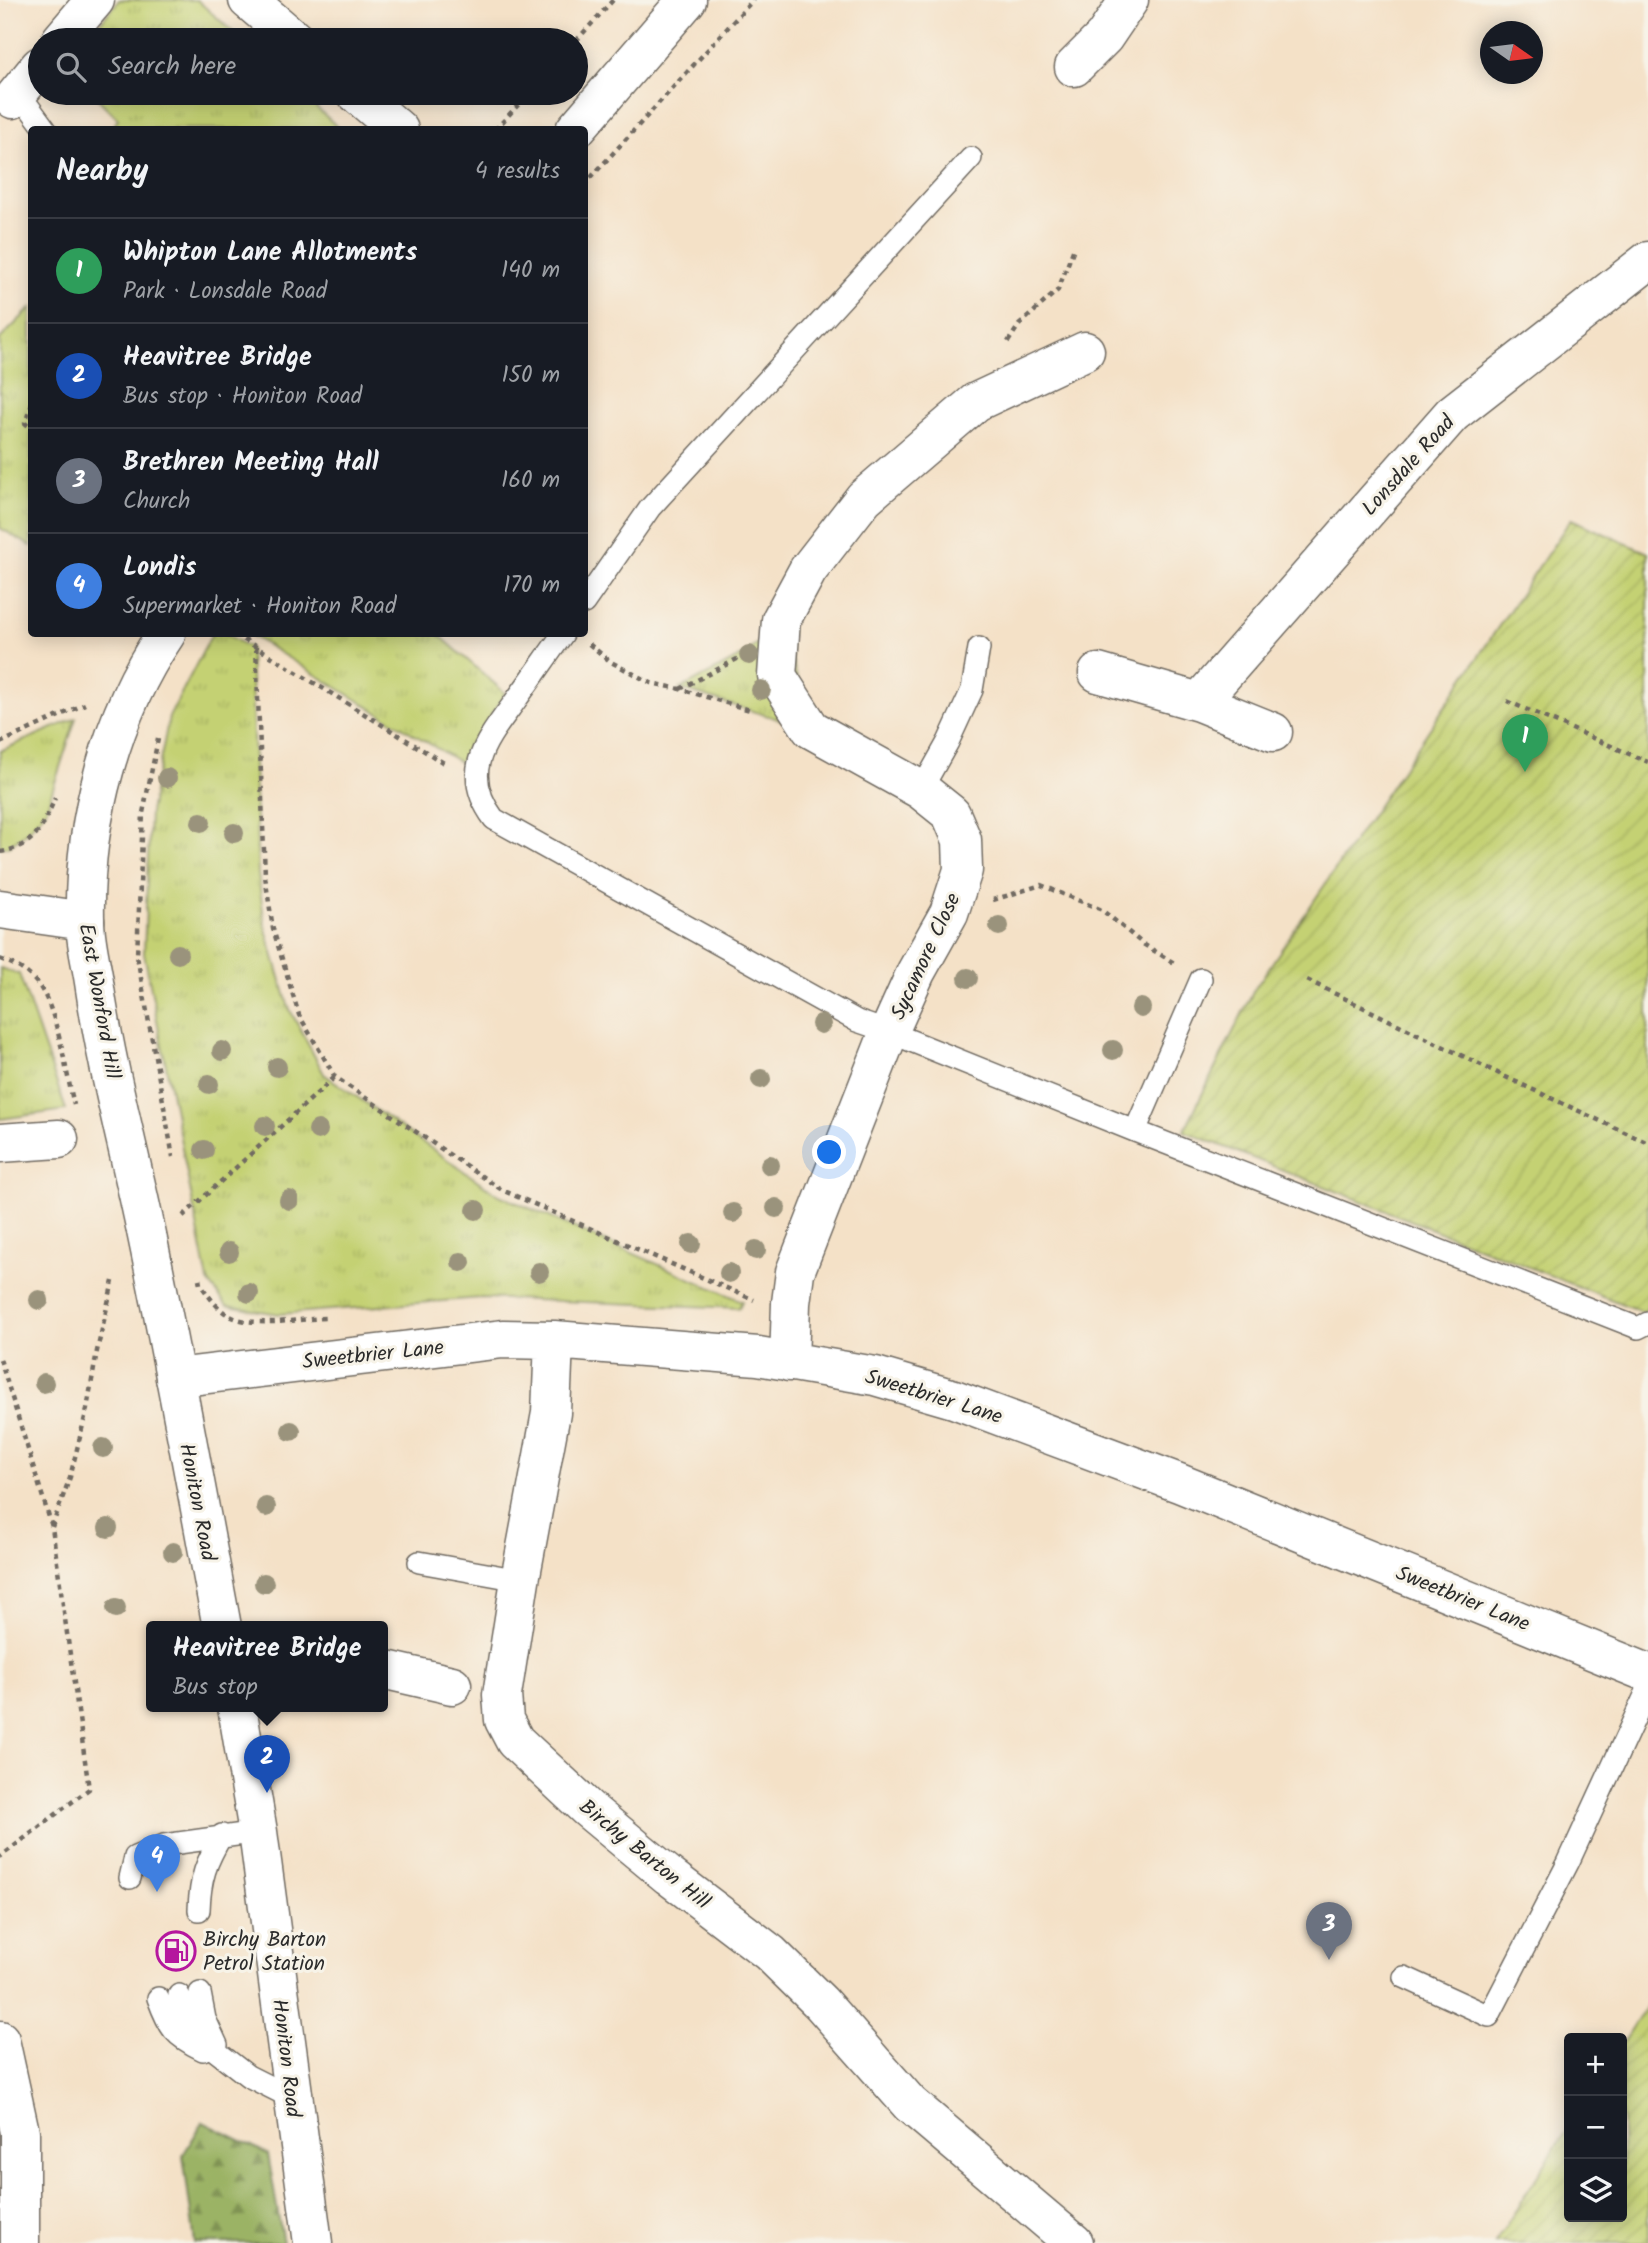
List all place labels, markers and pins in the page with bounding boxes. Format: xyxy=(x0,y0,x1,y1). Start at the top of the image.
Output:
pin: 1 xyxy=(1502,714,1548,772)
pin: 2 xyxy=(244,1735,290,1793)
pin: 4 xyxy=(134,1834,180,1892)
pin: 3 xyxy=(1306,1902,1352,1960)
place label: Birchy Barton Petrol Station xyxy=(203,1924,326,1981)
fuel station icon: Birchy Barton Petrol Station xyxy=(155,1930,197,1972)

